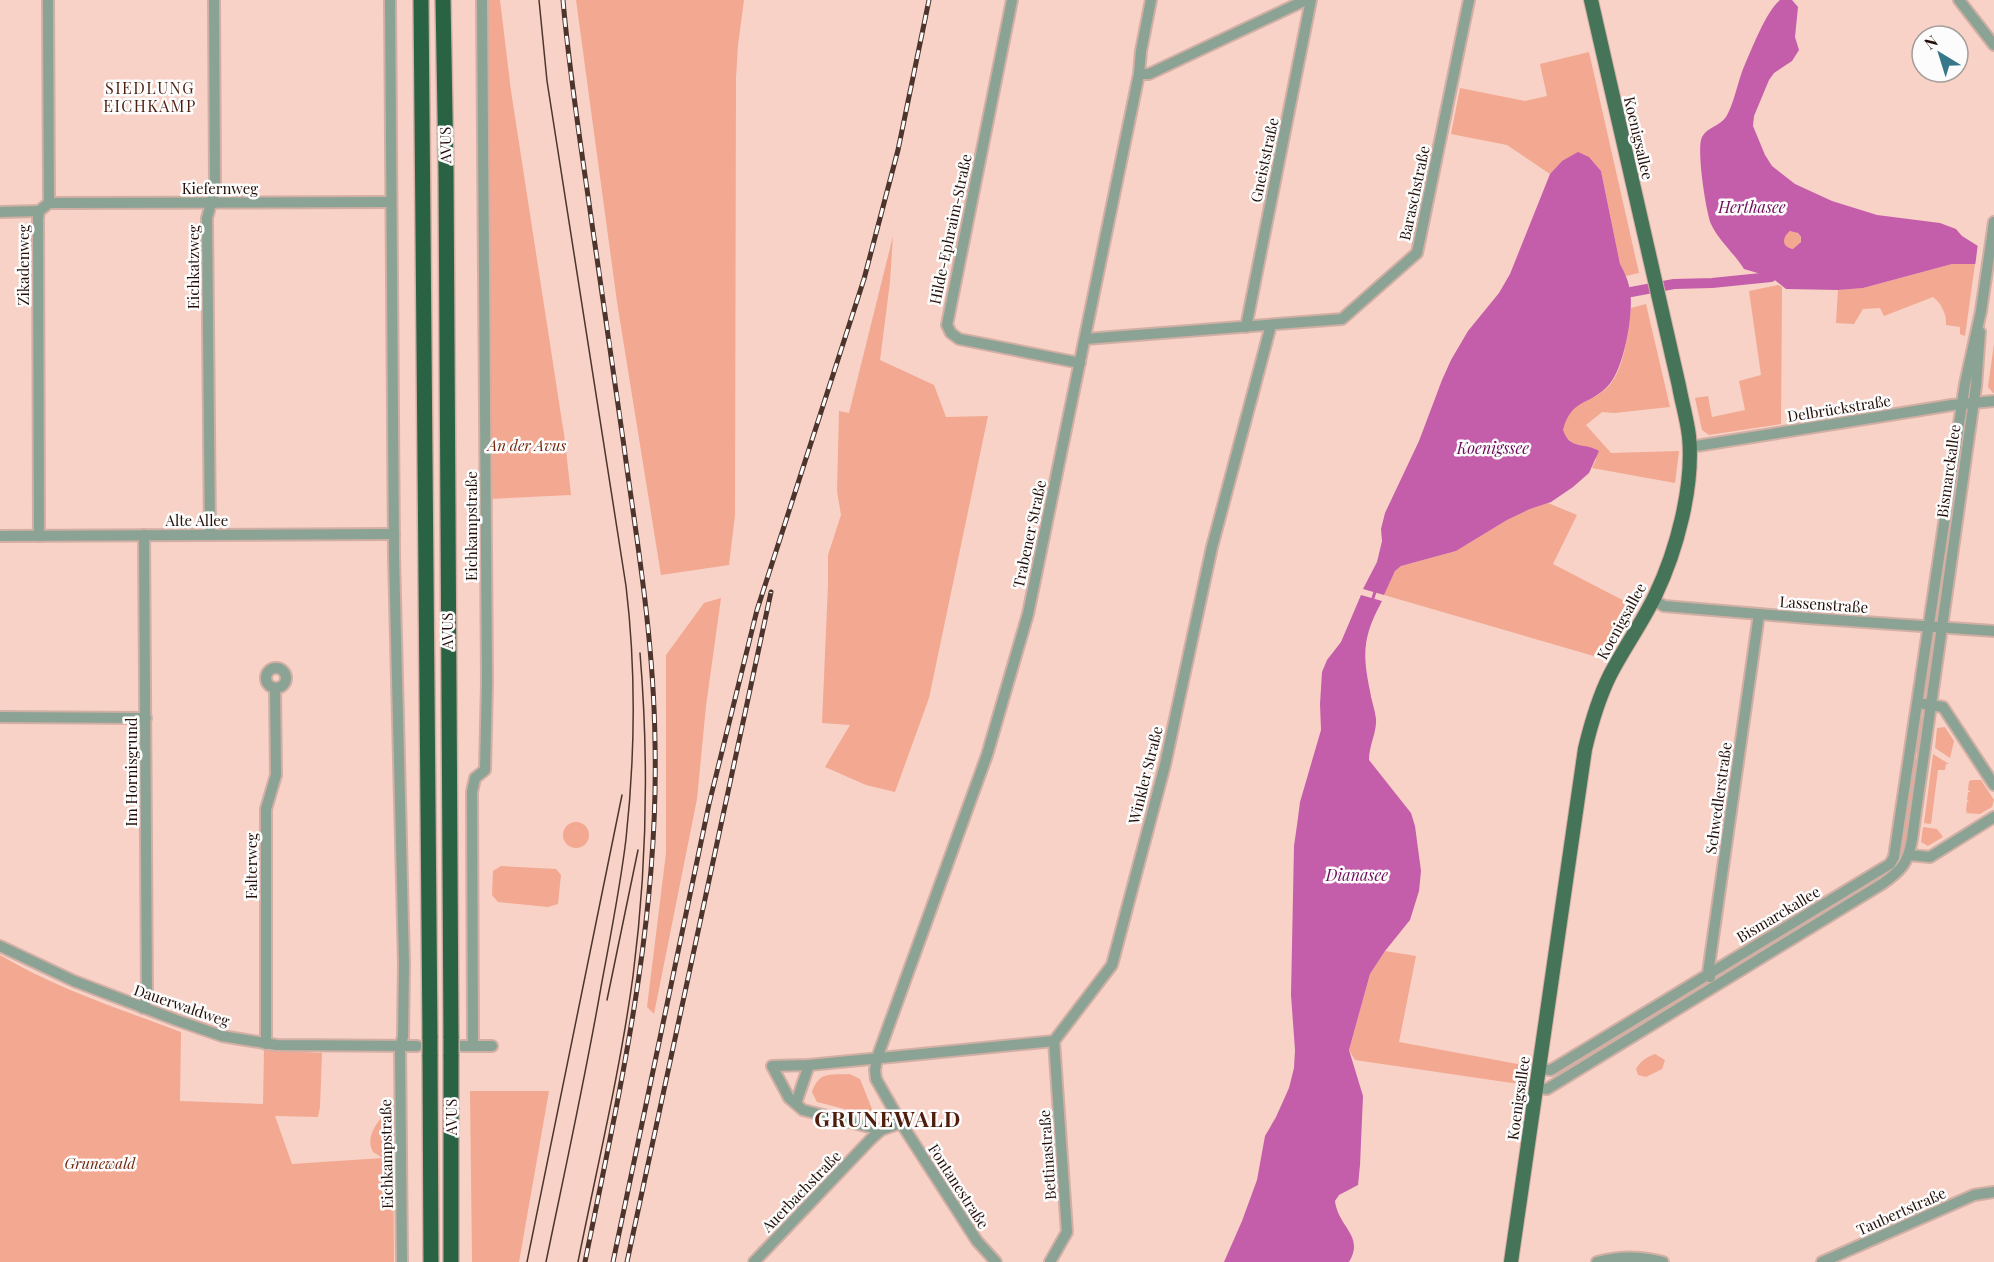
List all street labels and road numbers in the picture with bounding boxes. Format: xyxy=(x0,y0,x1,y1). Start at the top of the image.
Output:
street label: Koenigsallee xyxy=(1620,95,1658,181)
street label: Gneiststraße xyxy=(1245,116,1283,204)
street label: AVUS xyxy=(435,127,455,164)
street label: Baraschstraße xyxy=(1394,144,1434,242)
street label: Hilde-Ephraim-Straße xyxy=(924,152,976,306)
street label: Kiefernweg xyxy=(182,178,258,198)
street label: Zikadenweg xyxy=(13,224,33,305)
street label: Eichkatzweg xyxy=(183,225,203,309)
street label: Delbrückstraße xyxy=(1786,390,1892,426)
street label: Bismarckallee xyxy=(1932,423,1964,519)
street label: Eichkampstraße xyxy=(461,471,481,581)
street label: Trabener Straße xyxy=(1008,478,1050,590)
street label: Alte Allee xyxy=(165,510,228,530)
street label: Koenigsallee xyxy=(1592,579,1650,663)
street label: Lassenstraße xyxy=(1779,591,1869,617)
street label: AVUS xyxy=(437,613,457,650)
street label: Im Hornisgrund xyxy=(121,717,141,827)
street label: Winkler Straße xyxy=(1123,724,1167,827)
street label: Schwedlerstraße xyxy=(1700,741,1736,855)
street label: Falterweg xyxy=(241,833,261,899)
street label: Bismarckallee xyxy=(1733,881,1823,947)
street label: Dauerwaldweg xyxy=(131,979,233,1031)
street label: Koenigsallee xyxy=(1502,1055,1534,1141)
street label: Eichkampstraße xyxy=(375,1099,397,1209)
street label: AVUS xyxy=(441,1099,461,1136)
street label: Bettinastraße xyxy=(1034,1109,1060,1201)
street label: Fontanestraße xyxy=(924,1140,994,1232)
street label: Auerbachstraße xyxy=(756,1146,845,1237)
street label: Taubertstraße xyxy=(1853,1182,1949,1240)

